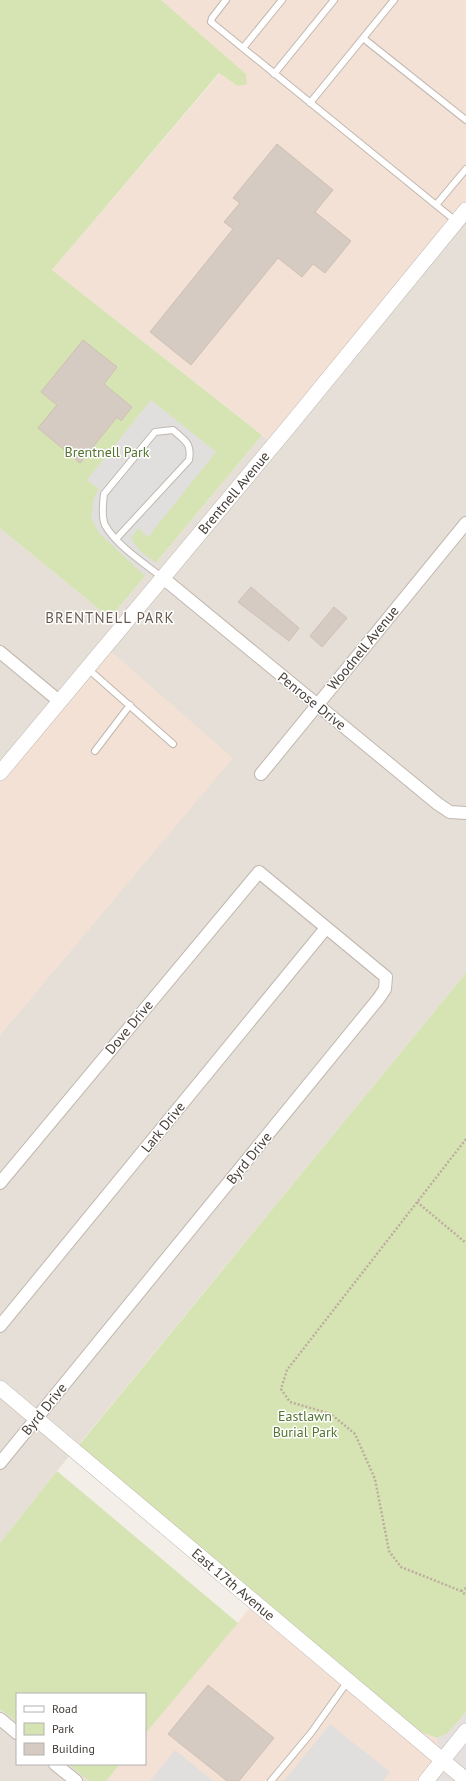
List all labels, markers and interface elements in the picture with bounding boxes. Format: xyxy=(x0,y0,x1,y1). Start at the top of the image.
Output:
park label: Brentnell Park xyxy=(65,443,150,461)
street label: Brentnell Avenue xyxy=(194,448,273,538)
street label: Woodnell Avenue xyxy=(323,602,403,694)
district label: BRENTNELL PARK xyxy=(45,608,175,627)
street label: Penrose Drive xyxy=(274,668,350,734)
street label: Dove Drive xyxy=(101,996,157,1058)
street label: Lark Drive xyxy=(137,1098,189,1156)
street label: Byrd Drive xyxy=(222,1128,276,1188)
street label: Byrd Drive xyxy=(17,1379,71,1439)
park label: Eastlawn Burial Park xyxy=(273,1407,338,1441)
street label: East 17th Avenue xyxy=(188,1544,279,1624)
legend xyxy=(16,1693,146,1765)
text: Road xyxy=(52,1701,77,1716)
text: Park xyxy=(52,1721,74,1736)
text: Building xyxy=(52,1741,95,1756)

